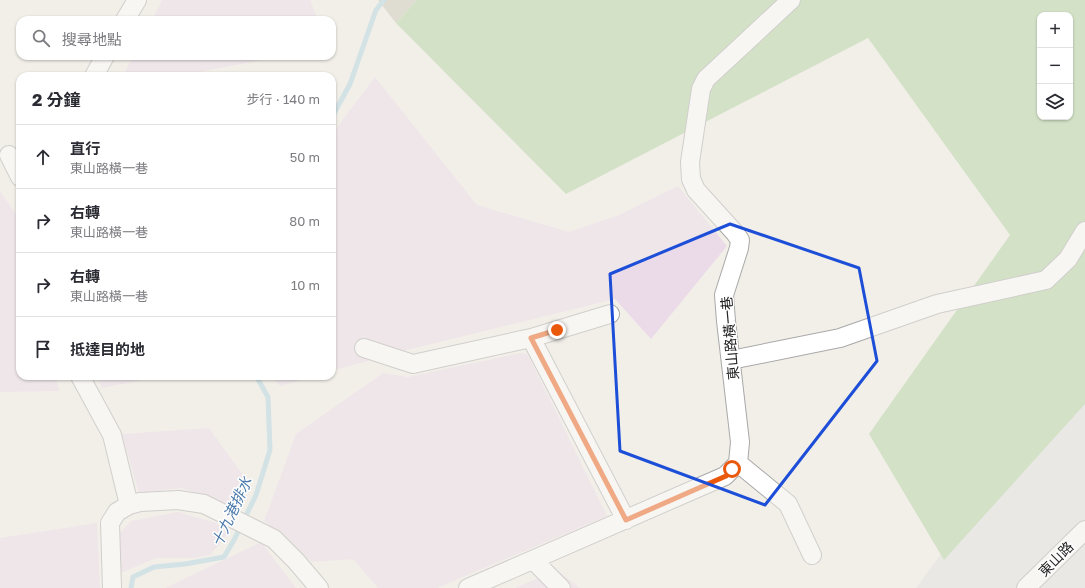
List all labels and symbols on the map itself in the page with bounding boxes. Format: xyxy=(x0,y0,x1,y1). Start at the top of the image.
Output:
street label: 東山路橫一巷 xyxy=(717,295,742,381)
route end xyxy=(548,321,566,339)
route start xyxy=(723,460,741,478)
water label: 十九港排水 xyxy=(207,473,256,549)
street label: 東山路 xyxy=(1035,538,1077,580)

